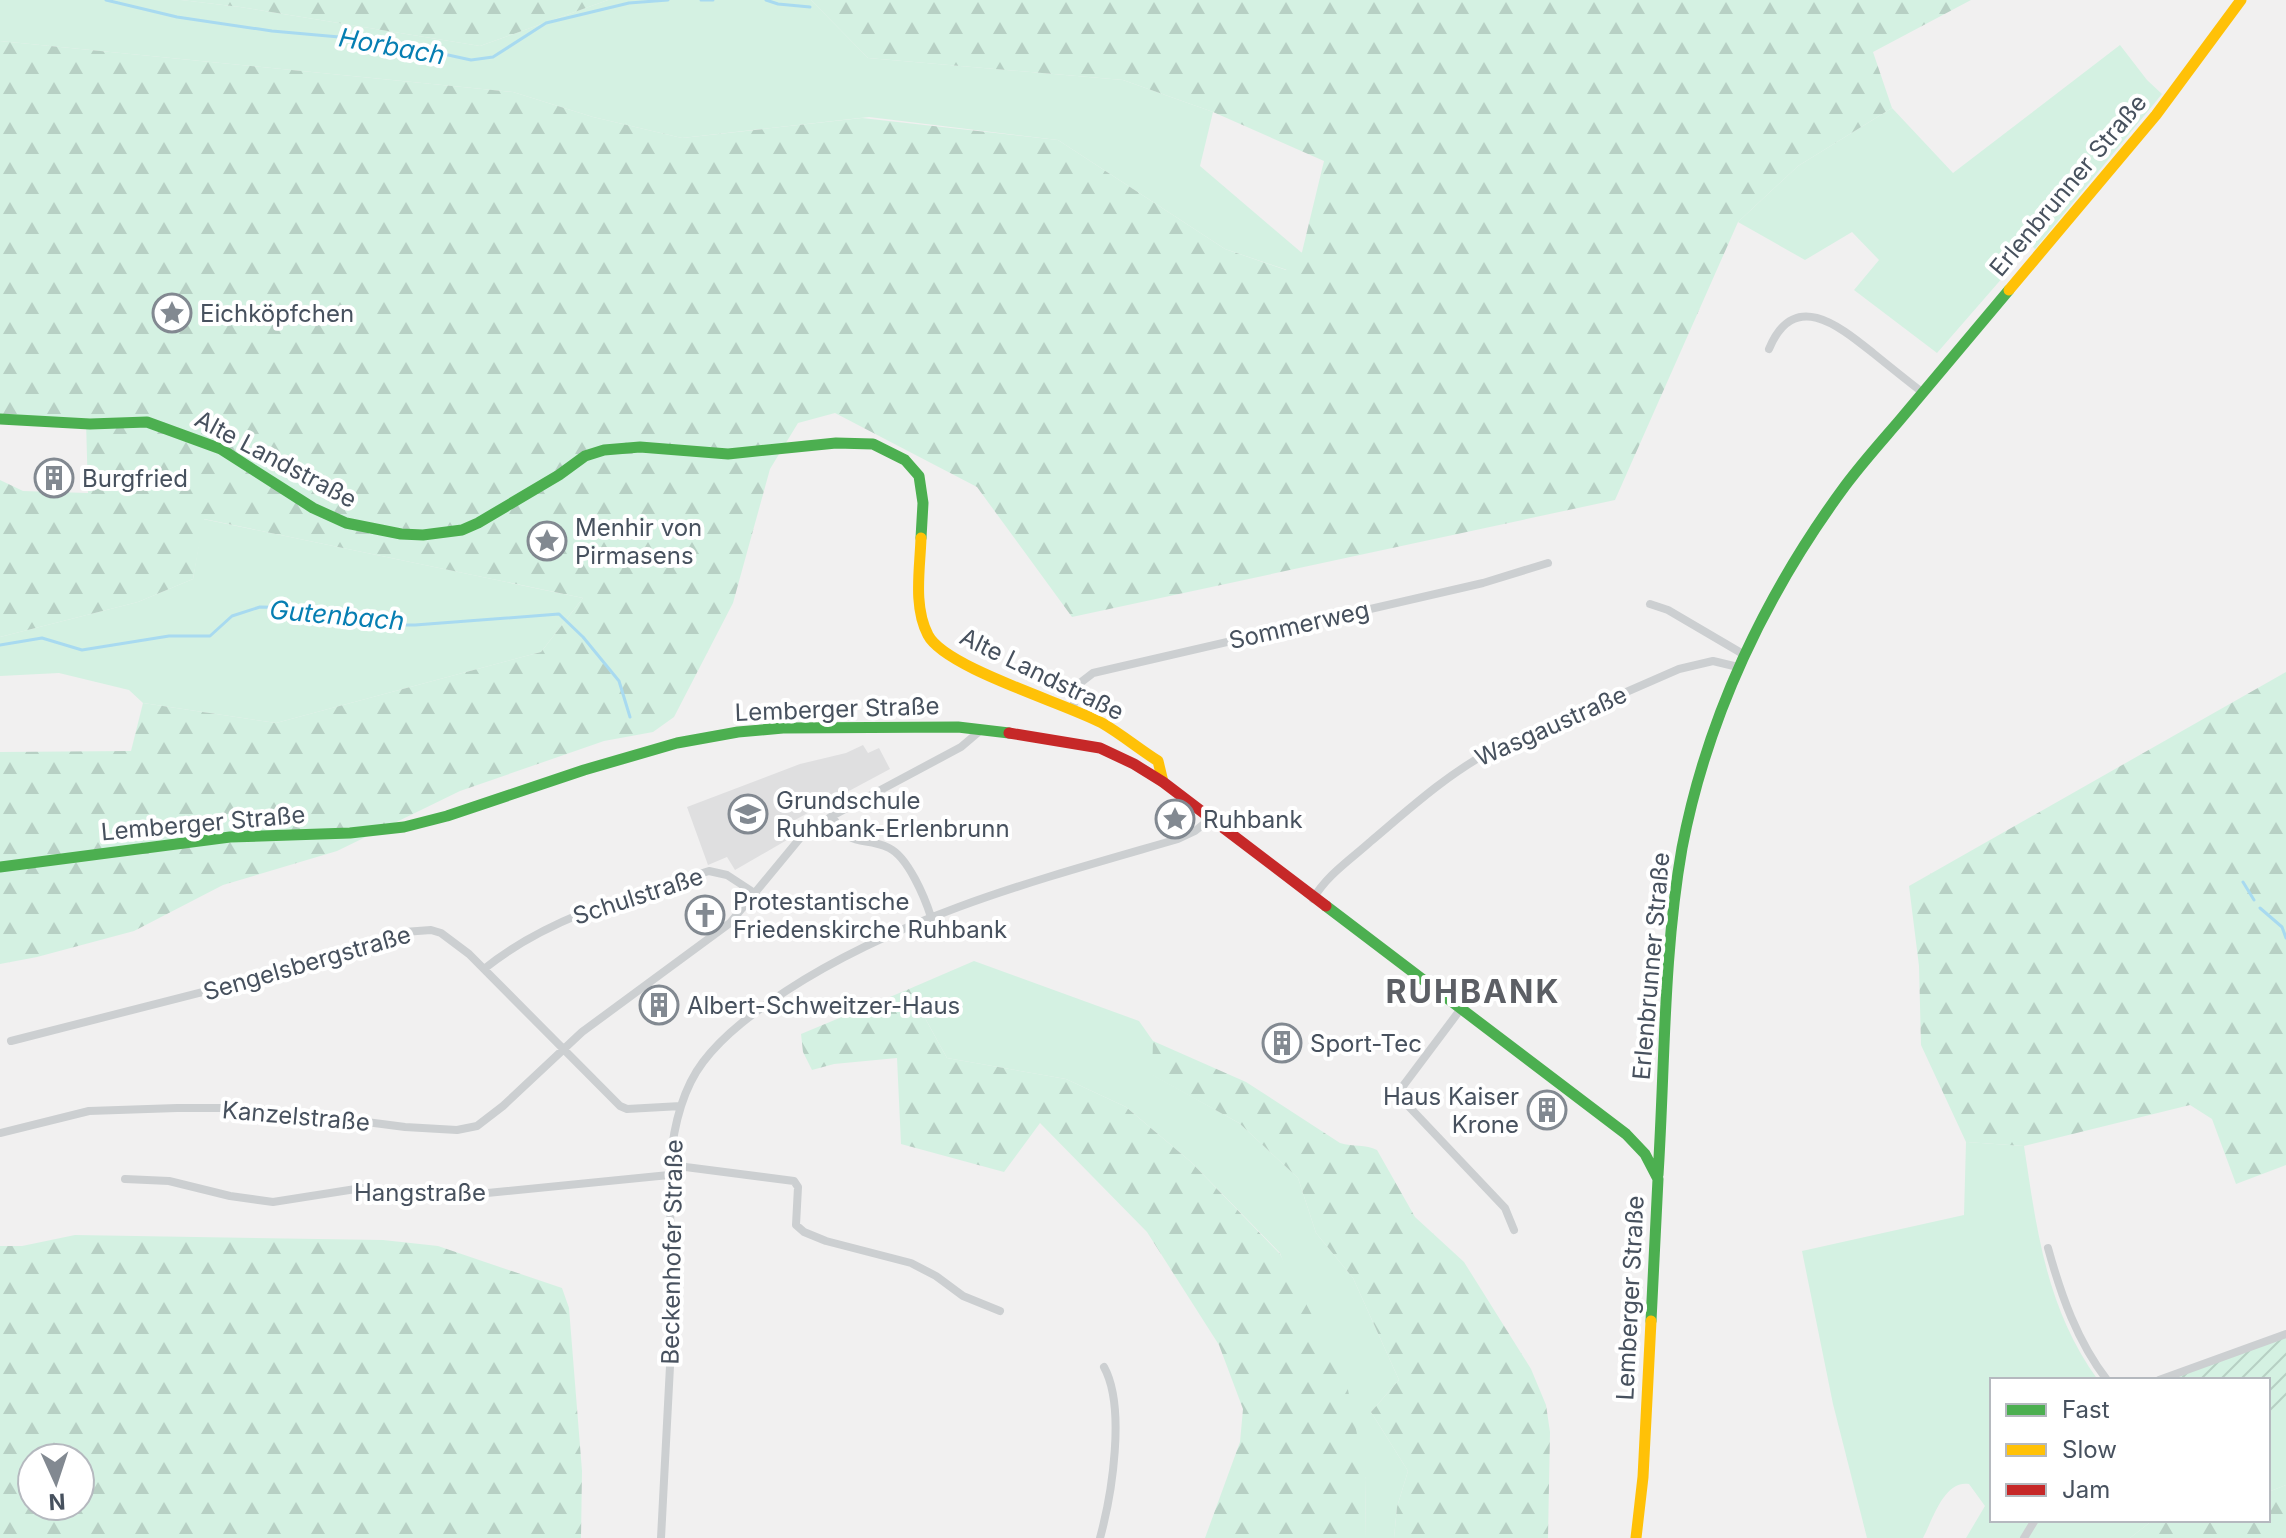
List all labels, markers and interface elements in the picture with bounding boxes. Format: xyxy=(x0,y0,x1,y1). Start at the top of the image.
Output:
water label: Horbach xyxy=(336,21,448,71)
street label: Erlenbrunner Straße xyxy=(1983,88,2153,282)
place icon: Eichköpfchen xyxy=(151,292,193,334)
place label: Eichköpfchen xyxy=(200,299,354,328)
street label: Alte Landstraße xyxy=(190,404,362,514)
building icon: Burgfried xyxy=(33,457,75,499)
place label: Burgfried xyxy=(82,464,188,493)
place label: Menhir von Pirmasens xyxy=(575,513,702,570)
place icon: Menhir von Pirmasens xyxy=(526,520,568,562)
water label: Gutenbach xyxy=(268,594,406,636)
street label: Sommerweg xyxy=(1226,595,1372,655)
street label: Alte Landstraße xyxy=(955,622,1129,726)
street label: Wasgaustraße xyxy=(1471,680,1631,772)
street label: Lemberger Straße xyxy=(734,691,940,727)
place label: Grundschule Ruhbank-Erlenbrunn xyxy=(776,786,1010,843)
school or university icon: Grundschule Ruhbank-Erlenbrunn xyxy=(727,793,769,835)
place icon: Ruhbank xyxy=(1154,798,1196,840)
street label: Lemberger Straße xyxy=(100,800,306,846)
place label: Ruhbank xyxy=(1203,805,1303,834)
street label: Erlenbrunner Straße xyxy=(1627,851,1675,1081)
street label: Schulstraße xyxy=(569,861,707,931)
place label: Protestantische Friedenskirche Ruhbank xyxy=(733,887,1007,944)
church icon: Protestantische Friedenskirche Ruhbank xyxy=(684,894,726,936)
street label: Sengelsbergstraße xyxy=(200,919,414,1007)
district label: RUHBANK xyxy=(1386,972,1560,1011)
building icon: Albert-Schweitzer-Haus xyxy=(638,984,680,1026)
place label: Albert-Schweitzer-Haus xyxy=(687,991,960,1020)
building icon: Sport-Tec xyxy=(1261,1022,1303,1064)
place label: Sport-Tec xyxy=(1310,1029,1422,1058)
place label: Haus Kaiser Krone xyxy=(1383,1082,1519,1139)
building icon: Haus Kaiser Krone xyxy=(1526,1089,1568,1131)
street label: Kanzelstraße xyxy=(221,1095,371,1137)
street label: Beckenhofer Straße xyxy=(656,1139,688,1365)
street label: Hangstraße xyxy=(354,1178,486,1207)
street label: Lemberger Straße xyxy=(1610,1195,1650,1401)
legend xyxy=(1990,1378,2270,1522)
text: Fast xyxy=(2062,1395,2110,1424)
text: Slow xyxy=(2062,1435,2117,1464)
north arrow xyxy=(16,1442,96,1522)
text: Jam xyxy=(2062,1475,2110,1504)
text: N xyxy=(48,1489,66,1515)

